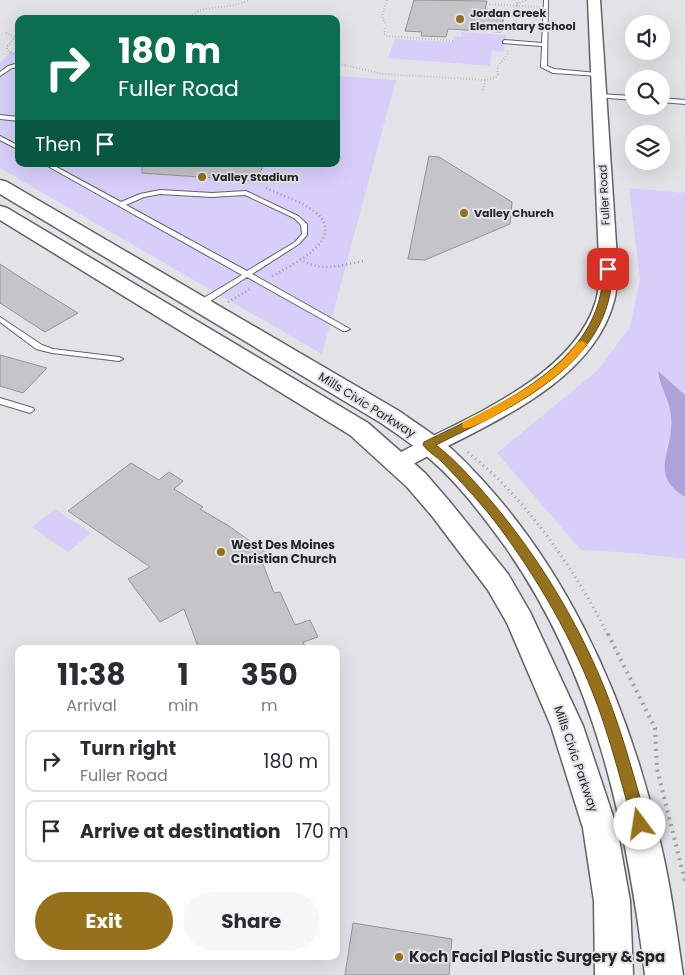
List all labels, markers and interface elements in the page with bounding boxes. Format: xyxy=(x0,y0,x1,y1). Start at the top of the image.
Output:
place label: Jordan Creek Elementary School xyxy=(470,5,576,34)
marker: Jordan Creek Elementary School xyxy=(454,13,466,25)
map controls xyxy=(625,15,670,170)
button: sound xyxy=(625,15,670,60)
text: 180 m xyxy=(118,26,221,75)
icon: right xyxy=(35,35,100,100)
button: search xyxy=(625,70,670,115)
text: Fuller Road xyxy=(118,73,239,104)
button: layers xyxy=(625,125,670,170)
icon: arrive xyxy=(91,130,119,158)
text: Then xyxy=(35,131,81,158)
street label: Fuller Road xyxy=(594,164,614,226)
place label: Valley Stadium xyxy=(212,169,299,185)
marker: Valley Stadium xyxy=(196,171,208,183)
place label: Valley Church xyxy=(474,205,554,221)
marker: Valley Church xyxy=(458,207,470,219)
pin xyxy=(587,248,629,290)
icon: arrive xyxy=(594,255,622,283)
street label: Mills Civic Parkway xyxy=(315,368,419,441)
place label: West Des Moines Christian Church xyxy=(231,536,337,567)
marker: West Des Moines Christian Church xyxy=(215,546,227,558)
text: 11:38 xyxy=(57,653,126,696)
text: 1 xyxy=(178,653,189,696)
text: 350 xyxy=(241,653,298,696)
text: Arrival xyxy=(66,694,117,717)
text: min xyxy=(168,694,199,717)
text: m xyxy=(261,694,278,717)
street label: Mills Civic Parkway xyxy=(550,703,603,815)
text: Turn right xyxy=(80,735,176,762)
icon: right xyxy=(37,747,65,775)
text: 180 m xyxy=(263,748,318,775)
text: Fuller Road xyxy=(80,764,168,787)
position arrow xyxy=(613,797,665,849)
icon: arrive xyxy=(37,817,65,845)
text: Arrive at destination xyxy=(80,818,281,845)
text: 170 m xyxy=(296,818,349,845)
button: Exit xyxy=(35,892,173,950)
button: Share xyxy=(183,892,320,950)
place label: Koch Facial Plastic Surgery & Spa xyxy=(409,946,665,967)
marker: Koch Facial Plastic Surgery & Spa xyxy=(393,951,405,963)

